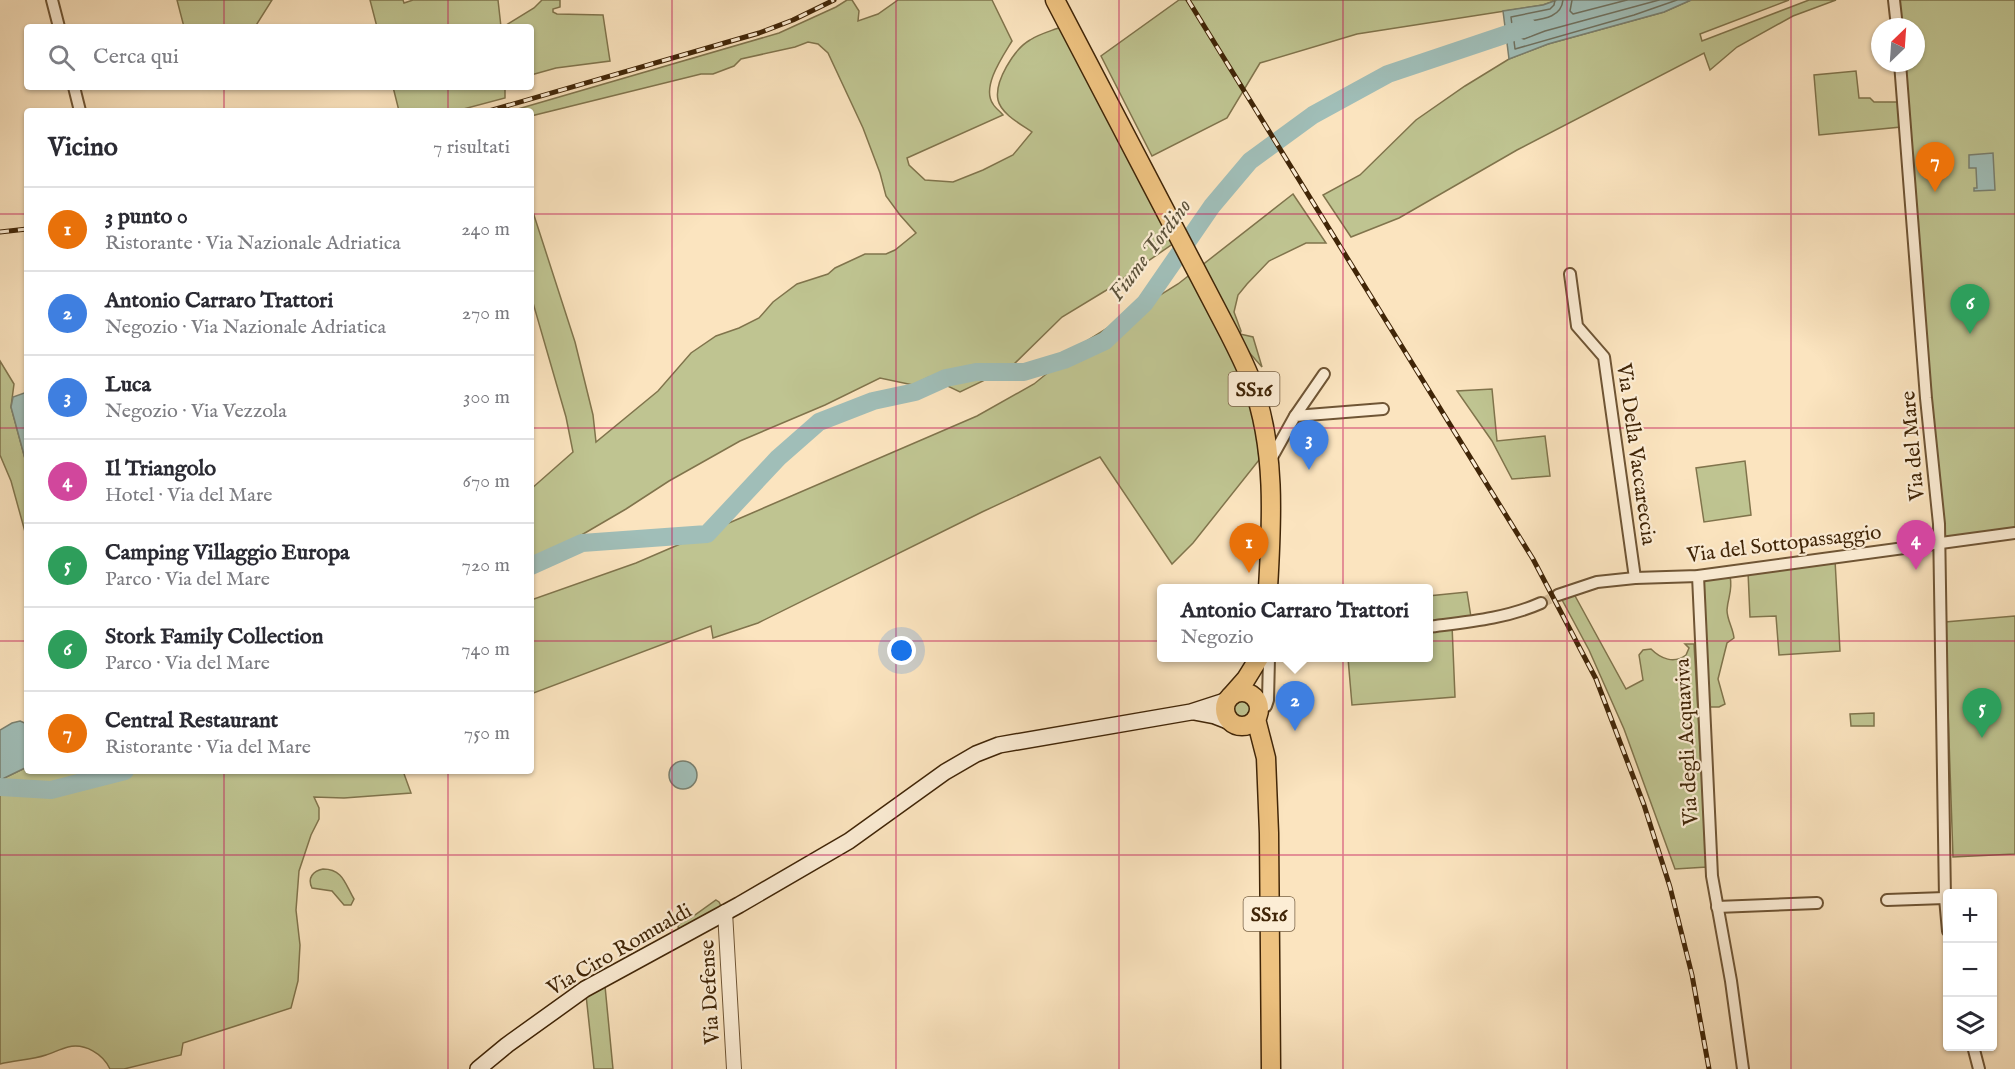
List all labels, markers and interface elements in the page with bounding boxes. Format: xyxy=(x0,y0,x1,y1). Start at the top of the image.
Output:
north arrow xyxy=(1871,18,1925,72)
search box xyxy=(24,24,534,90)
icon: search xyxy=(45,41,78,74)
text: Cerca qui xyxy=(93,43,179,71)
text: Vicino xyxy=(48,131,118,164)
text: 7 risultati xyxy=(433,135,510,160)
pin: 7 xyxy=(1916,142,1954,192)
water label: Fiume Tordino xyxy=(1103,193,1198,307)
text: 3 punto 0 xyxy=(105,203,188,231)
text: 1 xyxy=(64,217,71,242)
text: 240 m xyxy=(461,217,510,242)
text: Ristorante · Via Nazionale Adriatica xyxy=(105,231,401,256)
pin: 6 xyxy=(1950,284,1990,334)
text: Antonio Carraro Trattori xyxy=(105,287,333,315)
text: 2 xyxy=(63,301,72,326)
text: 270 m xyxy=(462,301,510,326)
text: Negozio · Via Nazionale Adriatica xyxy=(105,315,386,340)
street label: Via Della Vaccareccia xyxy=(1609,361,1662,548)
text: Luca xyxy=(105,371,151,399)
road number: SS16 xyxy=(1228,372,1280,406)
text: 3 xyxy=(64,385,71,410)
text: 300 m xyxy=(463,385,510,410)
street label: Via del Mare xyxy=(1895,389,1932,503)
text: Negozio · Via Vezzola xyxy=(105,399,287,424)
pin: 3 xyxy=(1290,420,1328,470)
text: Il Triangolo xyxy=(105,455,216,483)
text: 4 xyxy=(63,469,72,494)
text: 670 m xyxy=(463,469,510,494)
text: Hotel · Via del Mare xyxy=(105,483,272,508)
street label: Via del Sottopassaggio xyxy=(1684,519,1883,570)
pin: 4 xyxy=(1896,520,1936,570)
pin: 1 xyxy=(1230,524,1268,573)
text: Camping Villaggio Europa xyxy=(105,539,350,567)
text: 5 xyxy=(64,553,71,578)
text: 720 m xyxy=(462,553,510,578)
text: Parco · Via del Mare xyxy=(105,567,270,592)
popup xyxy=(1157,584,1433,662)
text: Antonio Carraro Trattori xyxy=(1181,597,1409,625)
text: Stork Family Collection xyxy=(105,623,323,651)
text: Negozio xyxy=(1181,625,1254,650)
your location xyxy=(887,636,916,665)
text: 6 xyxy=(63,637,72,662)
text: 740 m xyxy=(461,637,510,662)
text: Parco · Via del Mare xyxy=(105,651,270,676)
street label: Via degli Acquaviva xyxy=(1670,657,1705,827)
pin: 2 xyxy=(1276,682,1314,731)
pin: 5 xyxy=(1962,688,2002,738)
text: Central Restaurant xyxy=(105,707,278,735)
text: 7 xyxy=(63,721,72,746)
text: 750 m xyxy=(464,721,510,746)
text: Ristorante · Via del Mare xyxy=(105,735,311,760)
map controls xyxy=(1943,889,1997,1051)
button: + xyxy=(1943,889,1997,943)
road number: SS16 xyxy=(1244,897,1294,931)
street label: Via Ciro Romualdi xyxy=(542,898,697,1003)
street label: Via Defense xyxy=(694,938,727,1046)
button: − xyxy=(1943,943,1997,997)
button: layers xyxy=(1943,997,1997,1051)

